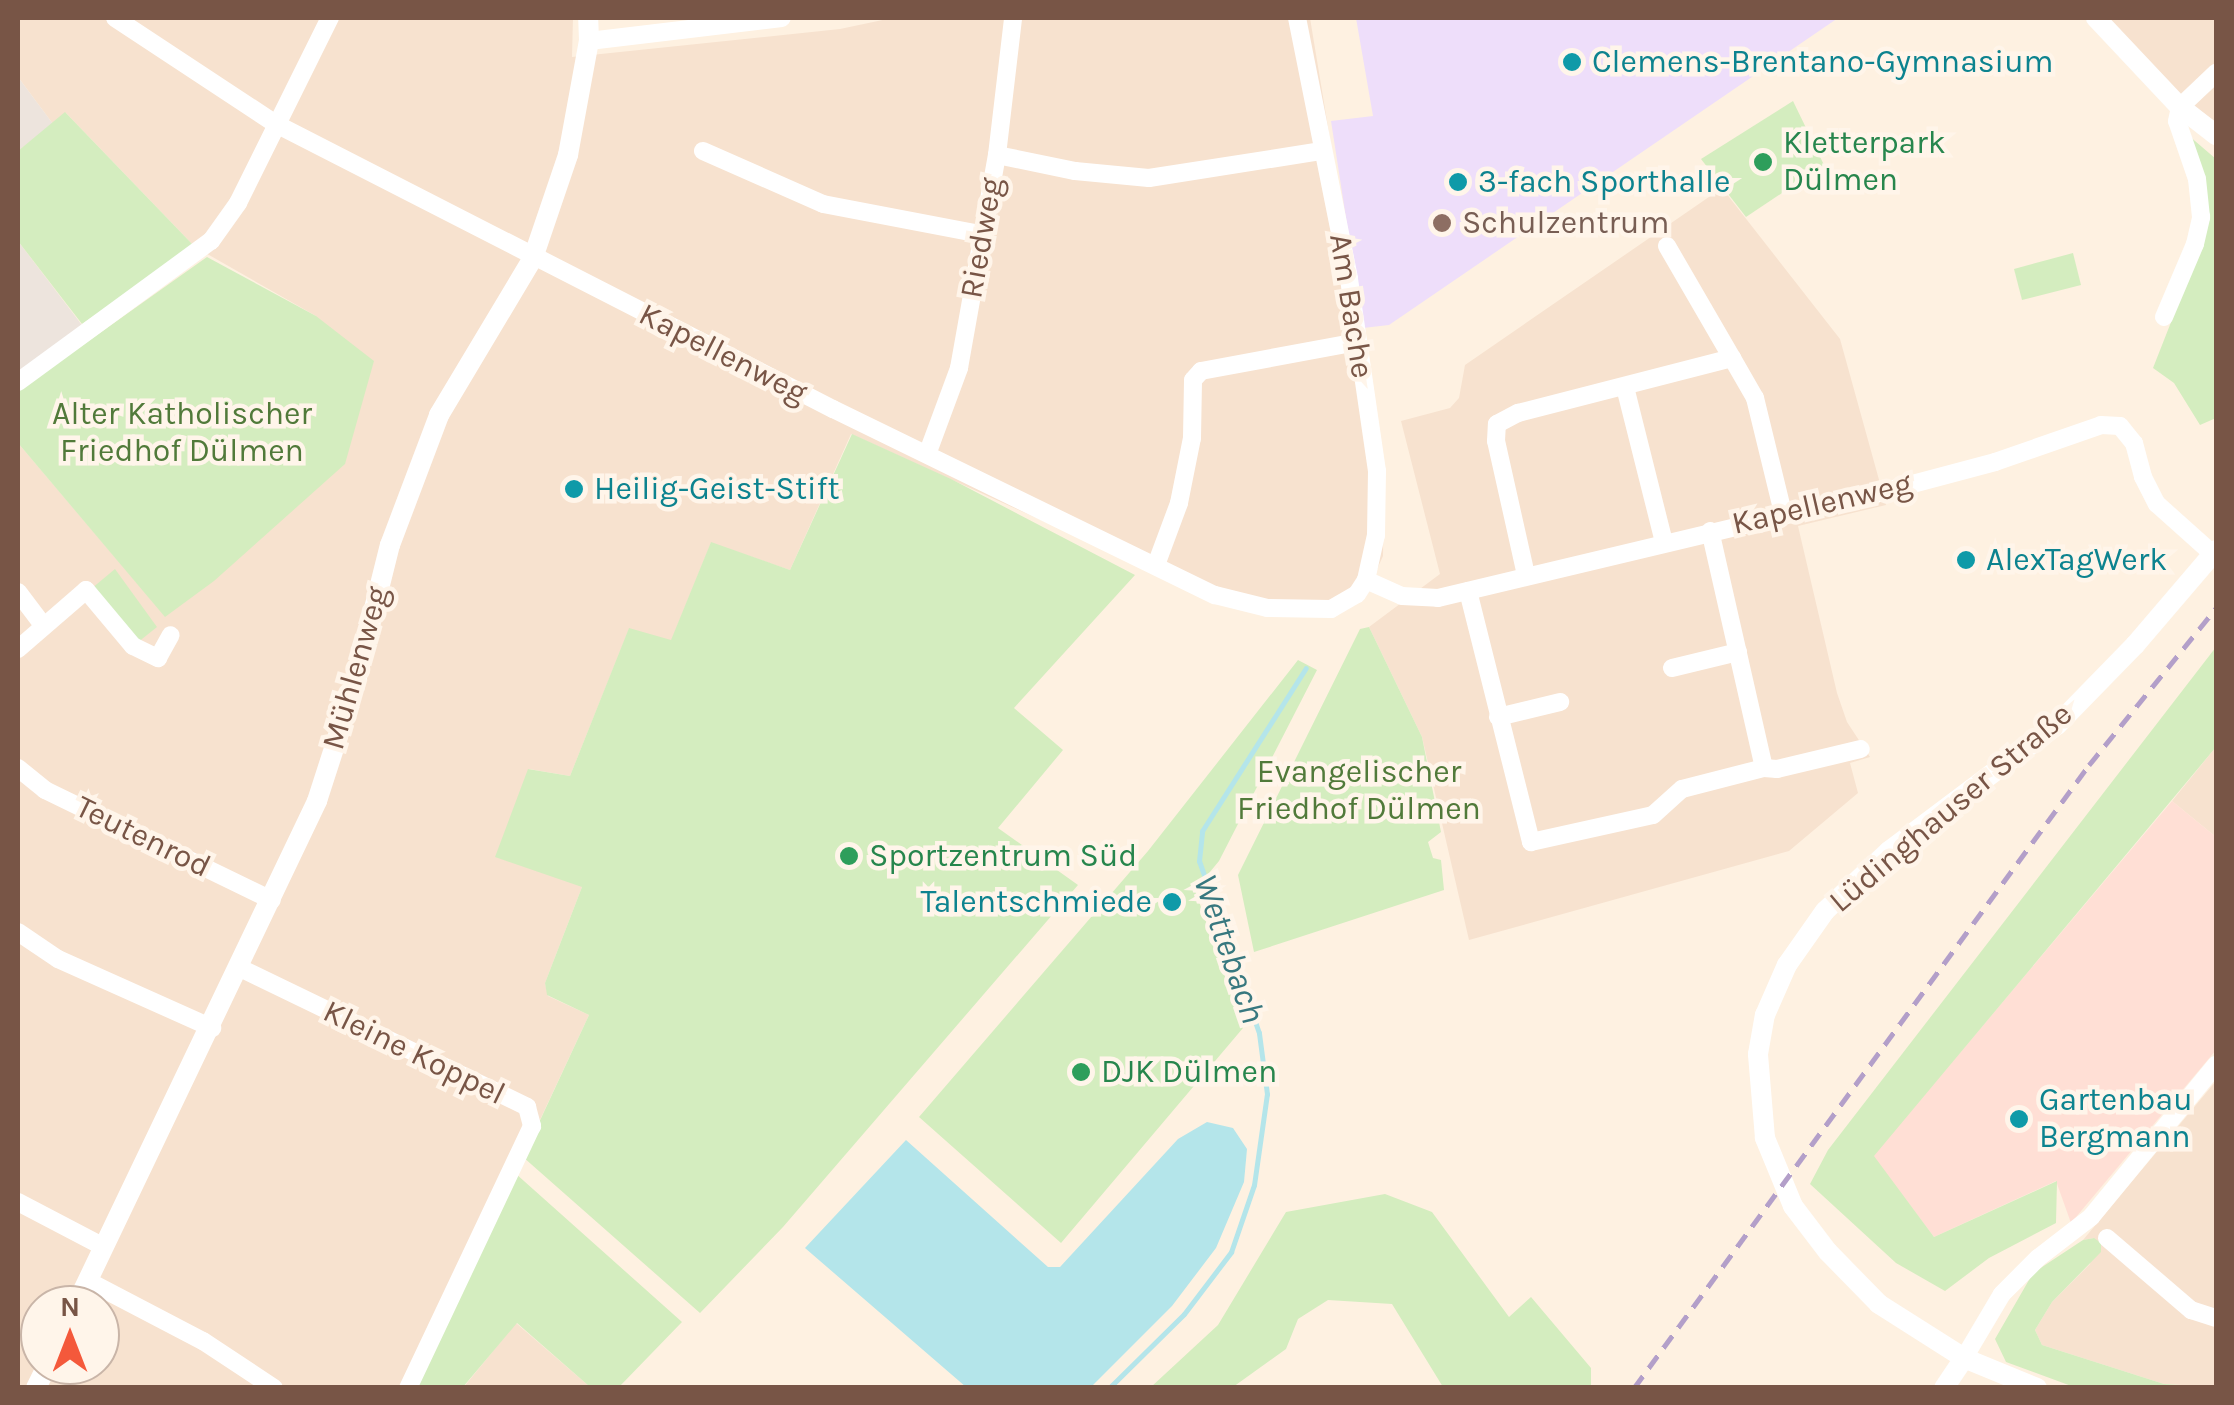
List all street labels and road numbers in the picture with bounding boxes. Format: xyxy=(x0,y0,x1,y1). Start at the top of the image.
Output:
street label: Riedweg xyxy=(952,174,1012,302)
street label: Am Bache xyxy=(1321,231,1381,381)
street label: Kapellenweg xyxy=(633,295,813,413)
street label: Kapellenweg xyxy=(1728,465,1916,543)
street label: Mühlenweg xyxy=(314,582,398,754)
street label: Lüdinghauser Straße xyxy=(1822,695,2080,921)
street label: Teutenrod xyxy=(69,788,217,886)
street label: Kleine Koppel xyxy=(317,992,511,1114)

